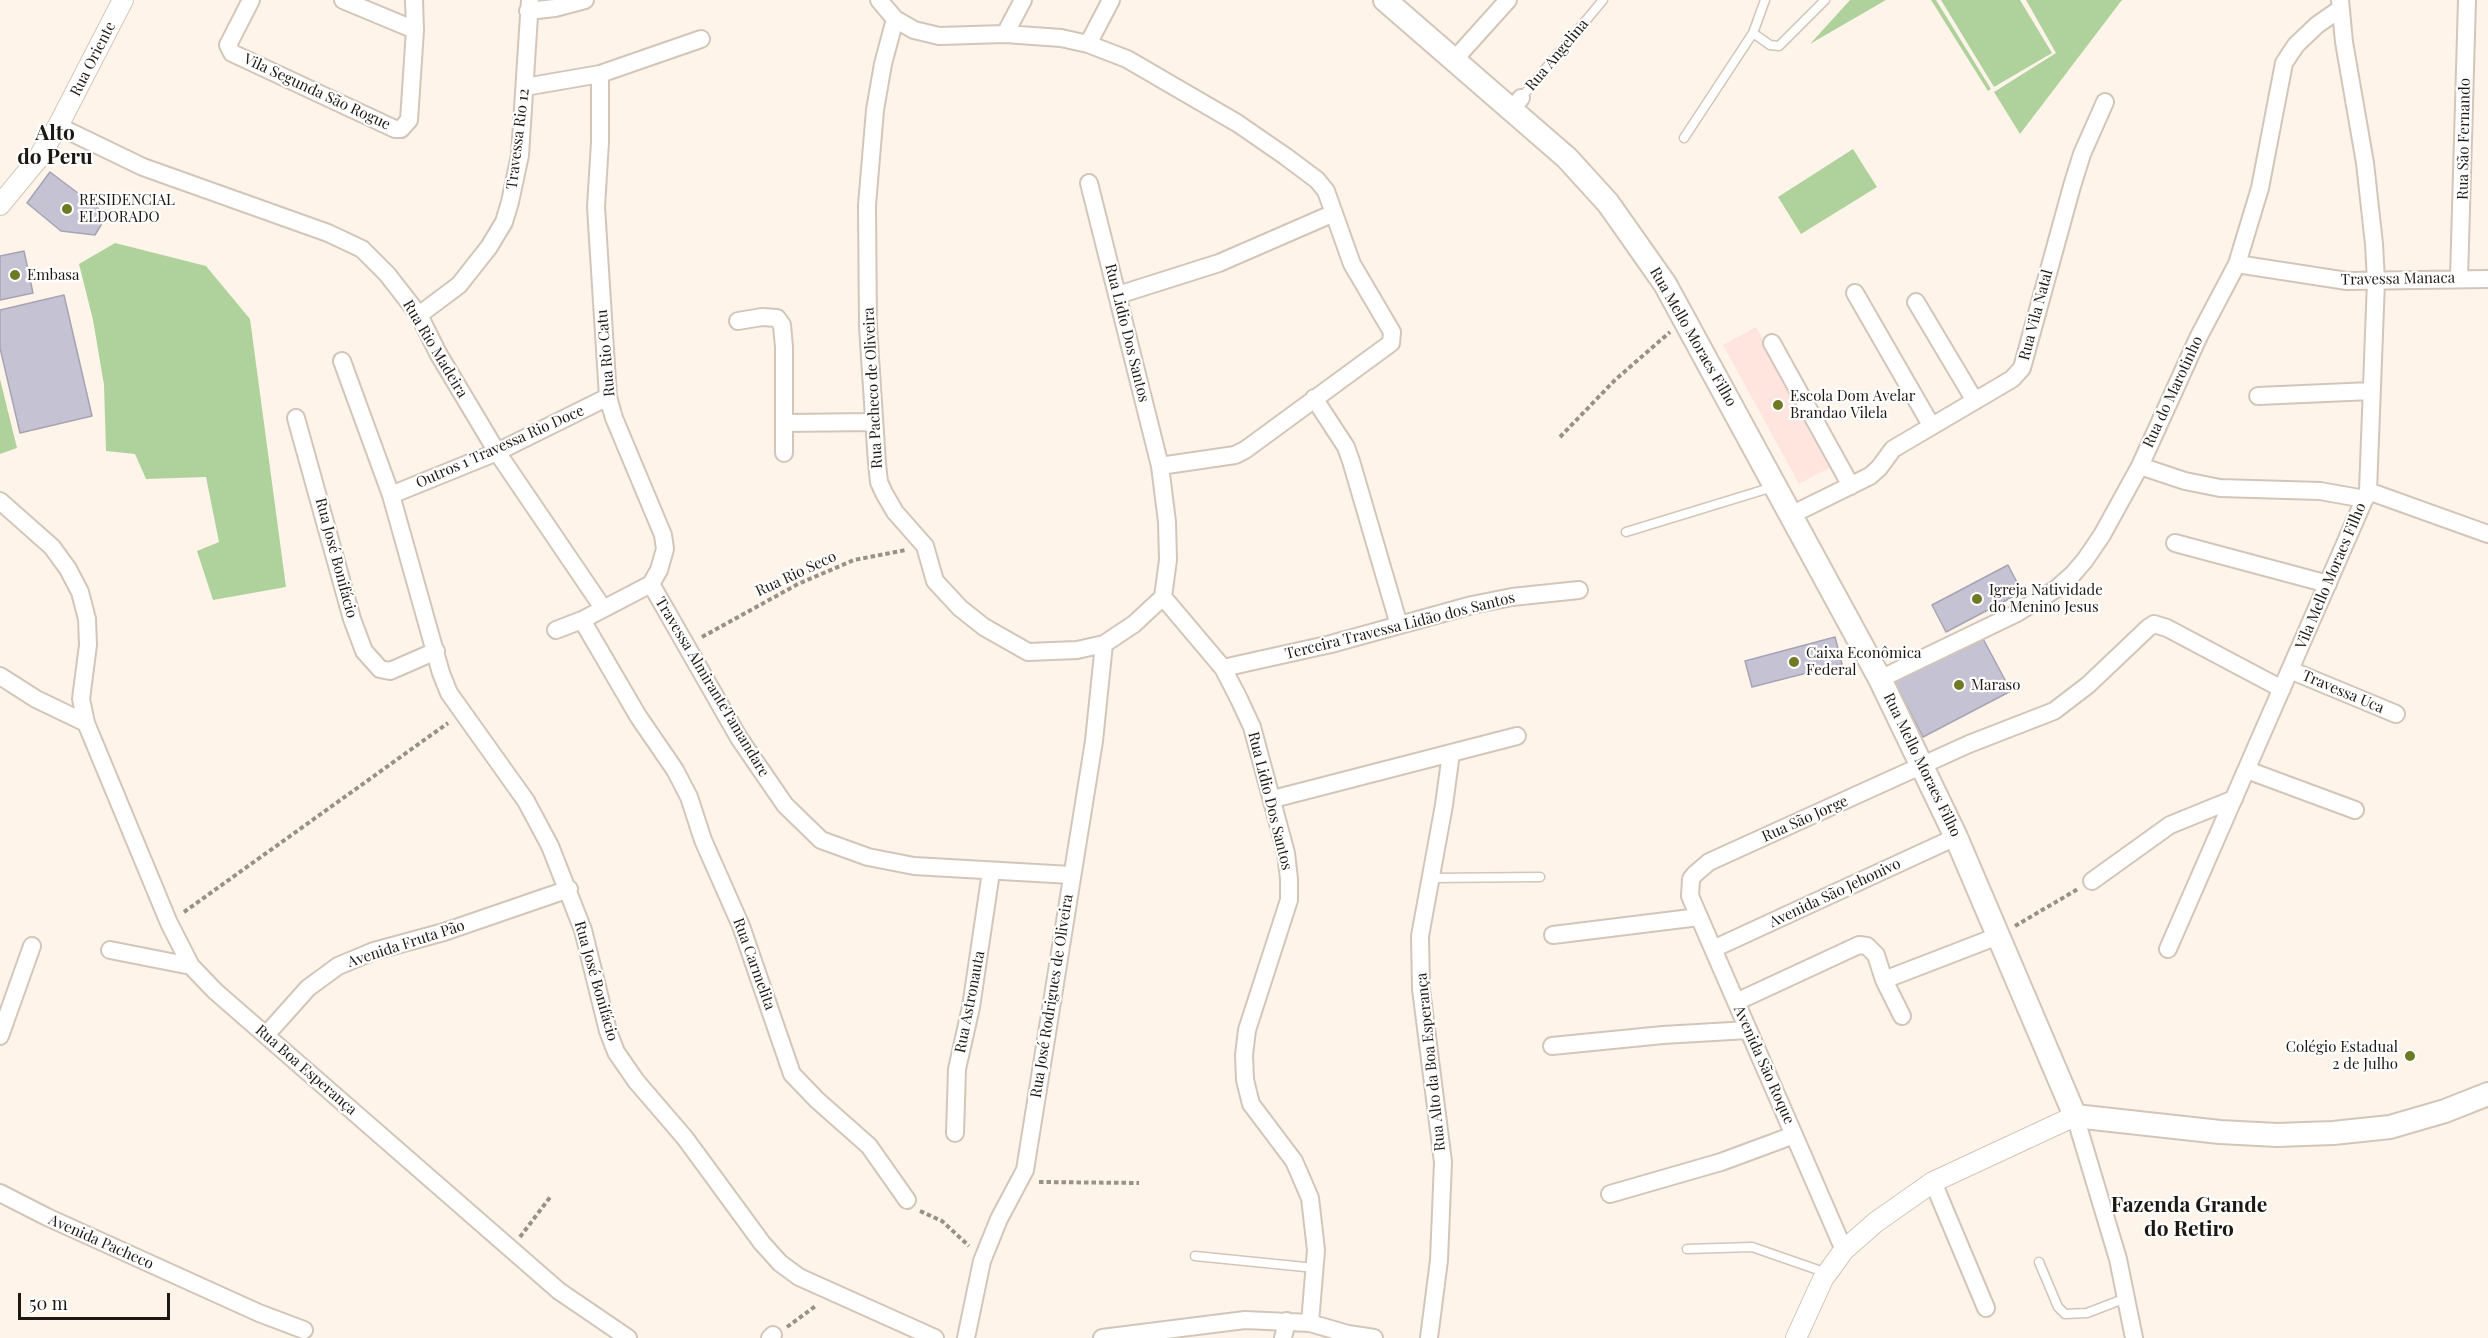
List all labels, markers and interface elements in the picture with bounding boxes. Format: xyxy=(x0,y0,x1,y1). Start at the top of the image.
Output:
street label: Rua Angelina xyxy=(1522,15,1592,95)
street label: Rua Oriente xyxy=(67,19,119,99)
street label: Vila Segunda São Rogue xyxy=(241,50,393,134)
street label: Rua São Fernando xyxy=(2454,78,2474,200)
street label: Travessa Rio 12 xyxy=(503,87,533,191)
district label: Alto do Peru xyxy=(17,120,93,170)
place label: RESIDENCIAL ELDORADO xyxy=(79,191,175,226)
marker: RESIDENCIAL ELDORADO xyxy=(60,202,74,216)
street label: Rua Lidio Dos Santos xyxy=(1101,262,1153,404)
street label: Rua Mello Moraes Filho xyxy=(1646,264,1740,410)
place label: Embasa xyxy=(27,266,80,284)
marker: Embasa xyxy=(8,268,22,282)
street label: Rua Vila Natal xyxy=(2015,268,2057,362)
street label: Travessa Manaca xyxy=(2341,269,2455,289)
street label: Rua Rio Madeira xyxy=(399,297,471,401)
street label: Rua Pacheco de Oliveira xyxy=(860,307,886,469)
street label: Rua Rio Catu xyxy=(593,309,619,397)
street label: Rua do Marotinho xyxy=(2139,333,2207,451)
place label: Escola Dom Avelar Brandao Vilela xyxy=(1790,387,1915,422)
marker: Escola Dom Avelar Brandao Vilela xyxy=(1771,398,1785,412)
street label: Outros 1 Travessa Rio Doce xyxy=(413,402,587,492)
street label: Rua José Bonifácio xyxy=(311,496,361,620)
street label: Vila Mello Moraes Filho xyxy=(2292,500,2370,652)
street label: Rua Rio Seco xyxy=(753,547,839,601)
place label: Igreja Natividade do Menino Jesus xyxy=(1989,581,2103,616)
street label: Terceira Travessa Lidão dos Santos xyxy=(1283,589,1517,663)
marker: Igreja Natividade do Menino Jesus xyxy=(1970,592,1984,606)
street label: Travessa AlmiranteTamandare xyxy=(651,594,773,780)
place label: Caixa Econômica Federal xyxy=(1806,644,1921,679)
marker: Caixa Econômica Federal xyxy=(1787,655,1801,669)
street label: Travessa Uca xyxy=(2299,667,2387,717)
place label: Maraso xyxy=(1971,676,2021,694)
marker: Maraso xyxy=(1952,678,1966,692)
street label: Rua Mello Moraes Filho xyxy=(1879,690,1965,840)
street label: Rua Lidio Dos Santos xyxy=(1244,730,1296,872)
street label: Rua São Jorge xyxy=(1759,792,1851,846)
street label: Avenida São Jehonivo xyxy=(1766,855,1904,931)
street label: Rua José Rodrigues de Oliveira xyxy=(1027,893,1077,1099)
street label: Rua Carmelita xyxy=(729,916,779,1012)
street label: Avenida Fruta Pão xyxy=(345,917,467,971)
street label: Rua José Bonifácio xyxy=(570,919,622,1043)
street label: Rua Astronauta xyxy=(951,949,989,1055)
street label: Rua Alto da Boa Esperança xyxy=(1413,972,1449,1152)
street label: Avenida São Roque xyxy=(1730,1003,1798,1127)
street label: Rua Boa Esperança xyxy=(252,1021,360,1119)
place label: Colégio Estadual 2 de Julho xyxy=(2286,1038,2398,1073)
marker: Colégio Estadual 2 de Julho xyxy=(2403,1049,2417,1063)
district label: Fazenda Grande do Retiro xyxy=(2111,1192,2267,1242)
street label: Avenida Pacheco xyxy=(46,1211,156,1273)
scale bar xyxy=(21,1281,172,1319)
text: 50 m xyxy=(29,1291,68,1315)

